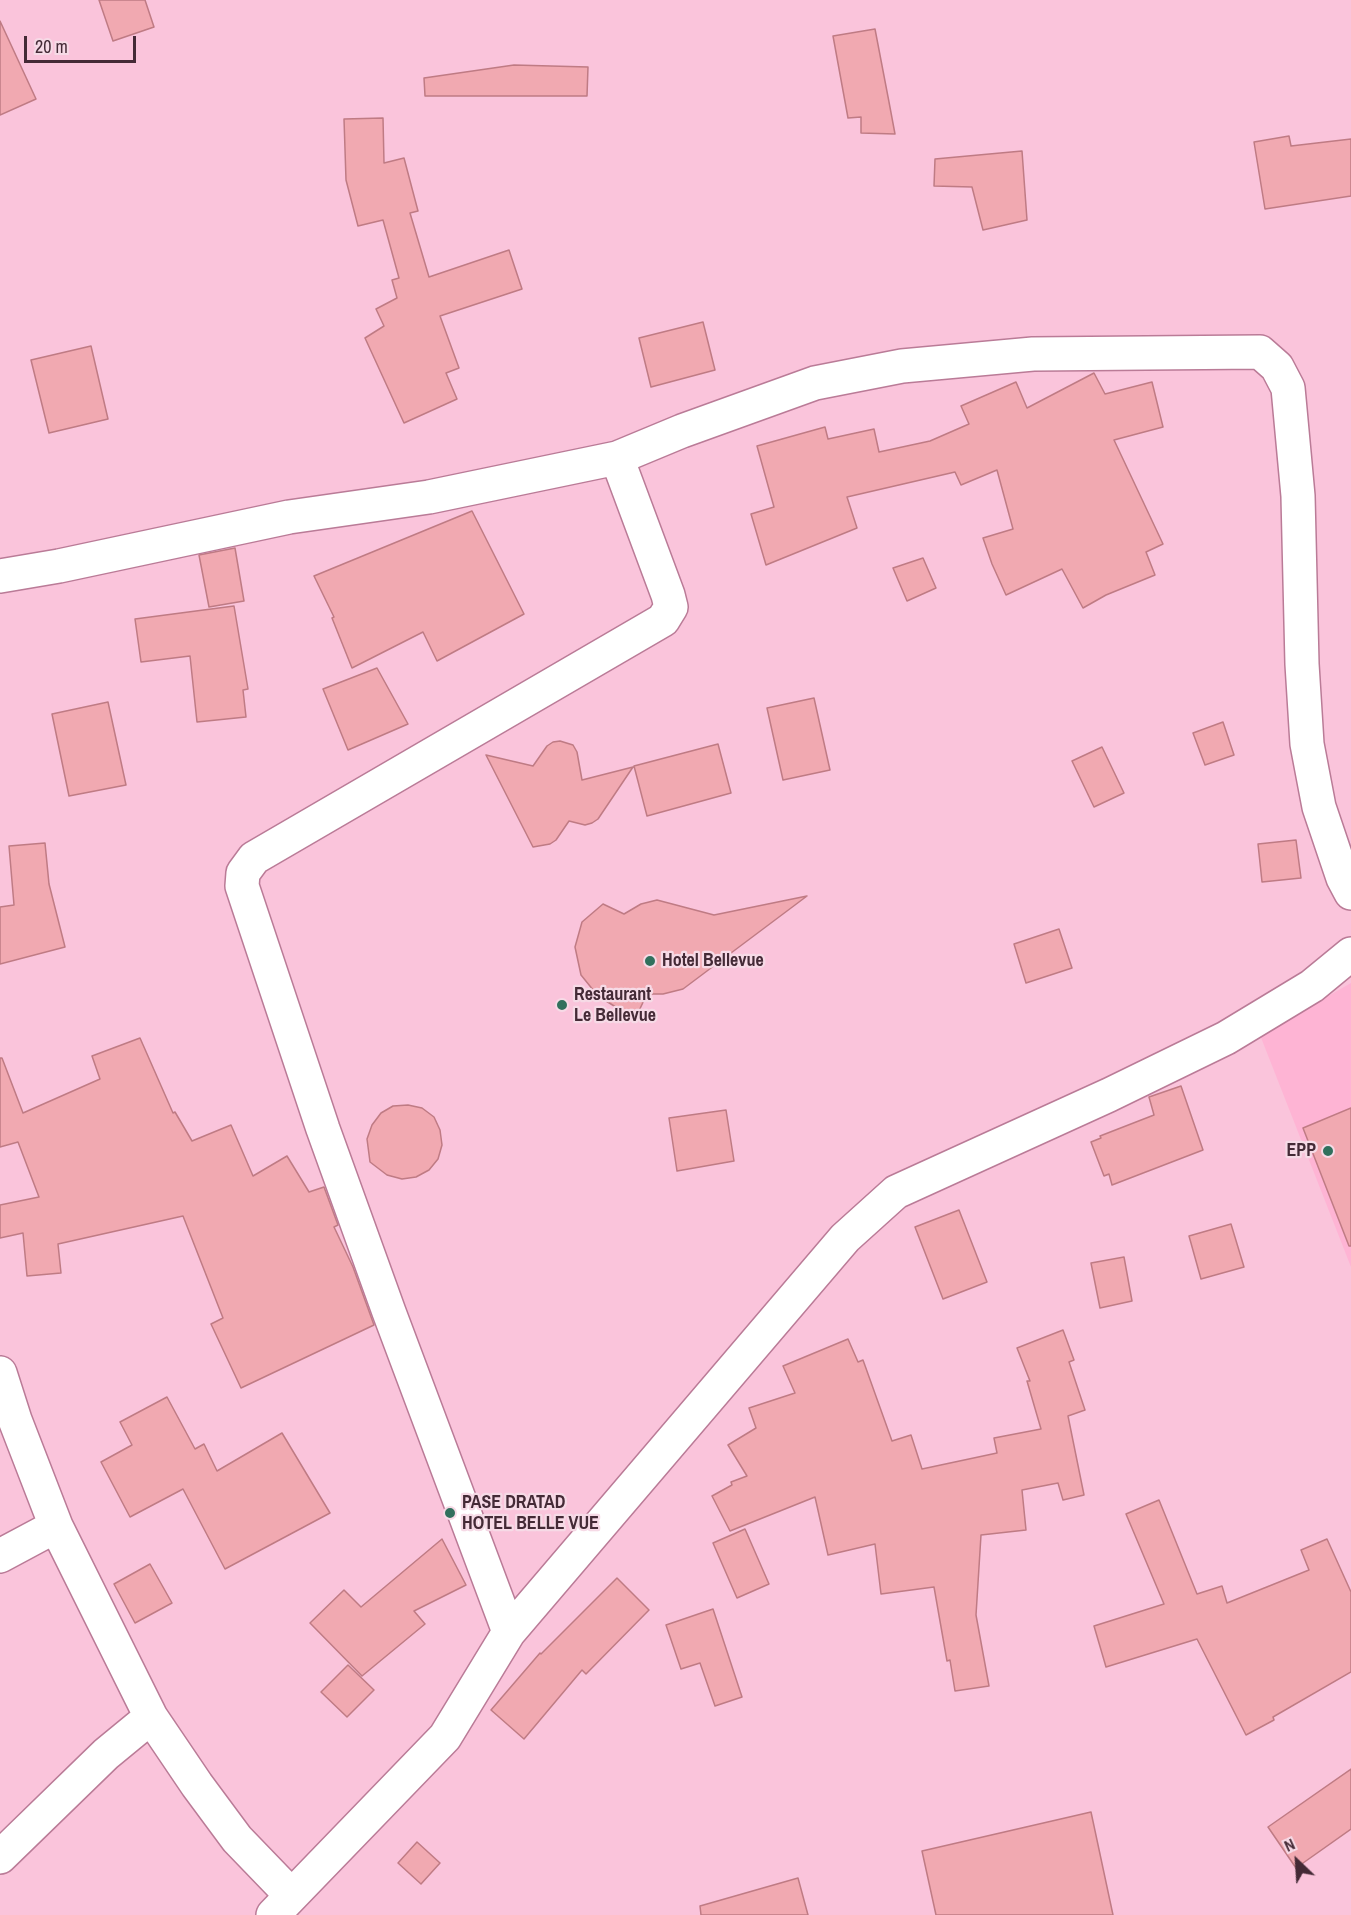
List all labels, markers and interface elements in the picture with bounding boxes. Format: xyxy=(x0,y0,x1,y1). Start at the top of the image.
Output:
scale bar xyxy=(27,24,140,62)
text: 20 m xyxy=(35,34,68,59)
place label: Hotel Bellevue xyxy=(662,950,764,972)
marker: Hotel Bellevue xyxy=(643,954,657,968)
place label: Restaurant Le Bellevue xyxy=(574,984,656,1026)
marker: Restaurant Le Bellevue xyxy=(555,998,569,1012)
place label: EPP xyxy=(1286,1140,1316,1162)
marker: EPP xyxy=(1321,1144,1335,1158)
place label: PASE DRATAD HOTEL BELLE VUE xyxy=(462,1492,599,1534)
marker: PASE DRATAD HOTEL BELLE VUE xyxy=(443,1506,457,1520)
north arrow xyxy=(1267,1831,1327,1891)
text: N xyxy=(1280,1833,1298,1857)

